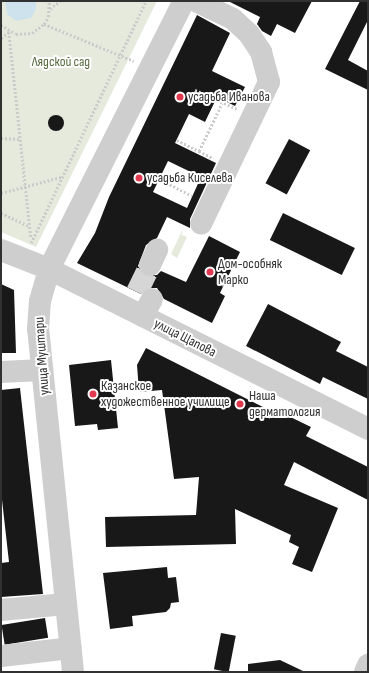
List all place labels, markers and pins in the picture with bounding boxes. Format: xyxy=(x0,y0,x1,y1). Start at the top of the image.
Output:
place label: усадьба Иванова xyxy=(188,89,270,105)
marker: усадьба Иванова xyxy=(175,92,185,102)
place label: усадьба Киселева xyxy=(147,170,233,186)
marker: усадьба Киселева xyxy=(134,173,144,183)
place label: Дом-особняк Марко xyxy=(218,256,282,288)
marker: Дом-особняк Марко xyxy=(205,267,215,277)
place label: Казанское художественное училище xyxy=(101,378,230,410)
place label: Наша дерматология xyxy=(249,388,320,420)
marker: Казанское художественное училище xyxy=(88,389,98,399)
marker: Наша дерматология xyxy=(234,398,246,410)

